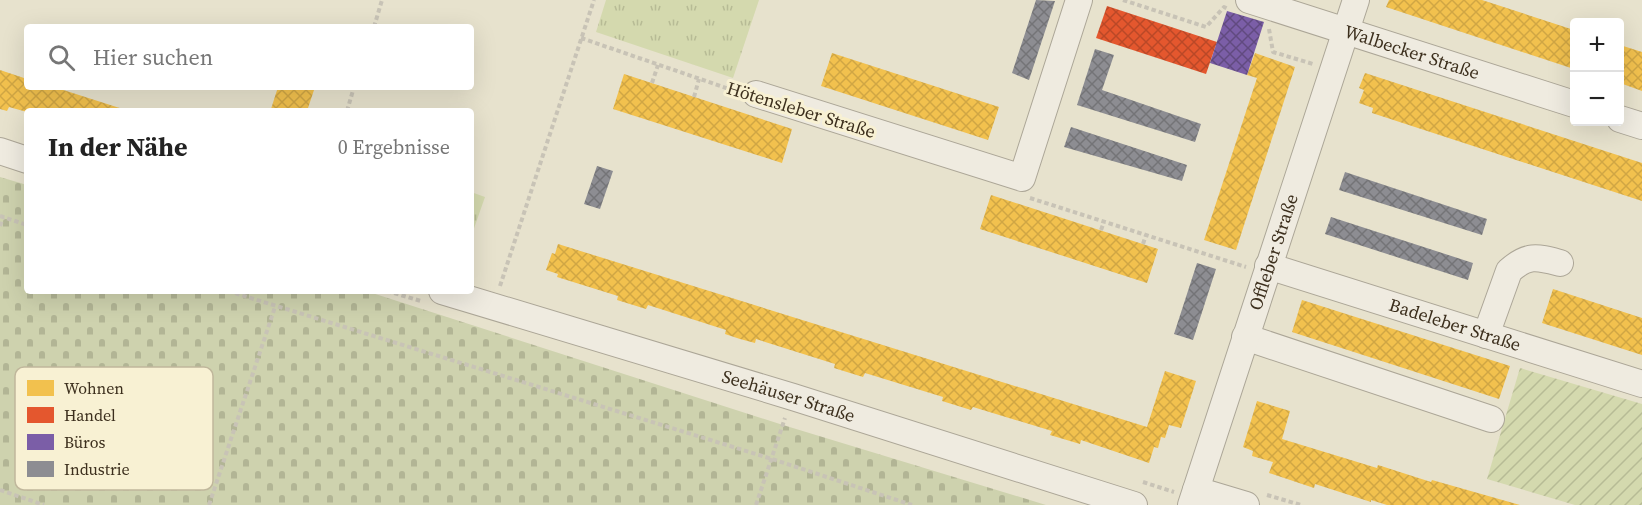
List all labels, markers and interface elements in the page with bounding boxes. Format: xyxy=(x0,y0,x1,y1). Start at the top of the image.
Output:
street label: Walbecker Straße xyxy=(1341,18,1483,85)
map controls xyxy=(1570,18,1624,126)
button: + xyxy=(1570,18,1624,72)
search box xyxy=(24,24,474,90)
icon: search xyxy=(45,41,78,74)
text: Hier suchen xyxy=(93,42,213,72)
button: − xyxy=(1570,72,1624,126)
street label: Hötensleber Straße xyxy=(724,75,879,144)
text: In der Nähe xyxy=(48,129,188,165)
text: 0 Ergebnisse xyxy=(338,133,450,161)
street label: Offleber Straße xyxy=(1242,191,1304,313)
street label: Badeleber Straße xyxy=(1386,292,1524,357)
street label: Seehäuser Straße xyxy=(719,363,858,428)
legend xyxy=(15,367,213,490)
text: Wohnen xyxy=(64,377,124,399)
text: Handel xyxy=(64,404,116,426)
text: Büros xyxy=(64,431,105,453)
text: Industrie xyxy=(64,458,130,480)

